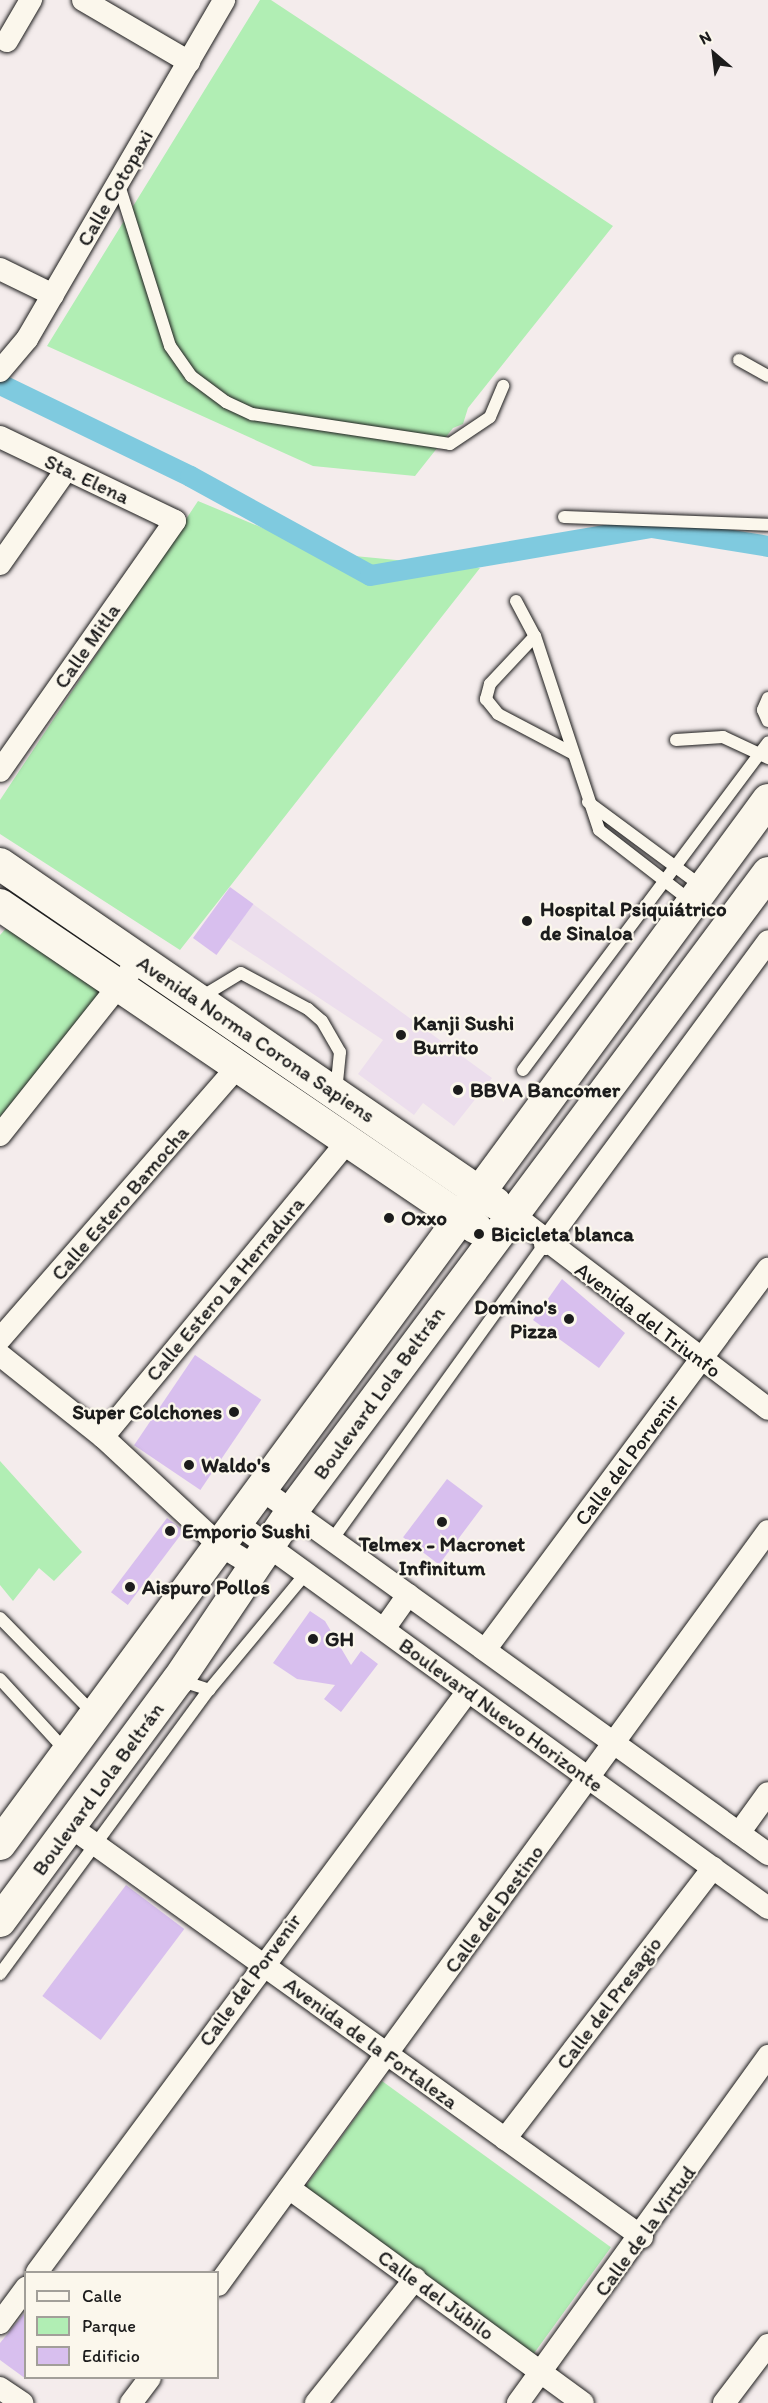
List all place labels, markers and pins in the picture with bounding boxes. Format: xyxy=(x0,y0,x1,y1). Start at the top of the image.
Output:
place label: Hospital Psiquiátrico de Sinaloa xyxy=(540,896,727,946)
marker: Hospital Psiquiátrico de Sinaloa xyxy=(518,912,536,930)
place label: Kanji Sushi Burrito xyxy=(413,1010,513,1060)
marker: Kanji Sushi Burrito xyxy=(394,1028,408,1042)
place label: BBVA Bancomer xyxy=(470,1077,620,1103)
marker: BBVA Bancomer xyxy=(451,1083,465,1097)
place label: Oxxo xyxy=(401,1205,447,1231)
marker: Oxxo xyxy=(382,1211,396,1225)
place label: Bicicleta blanca xyxy=(491,1221,634,1247)
marker: Bicicleta blanca xyxy=(472,1227,486,1241)
place label: Domino's Pizza xyxy=(474,1294,557,1344)
marker: Domino's Pizza xyxy=(562,1312,576,1326)
place label: Super Colchones xyxy=(72,1399,222,1425)
marker: Super Colchones xyxy=(227,1405,241,1419)
place label: Waldo's xyxy=(201,1452,270,1478)
marker: Waldo's xyxy=(182,1458,196,1472)
marker: Telmex - Macronet Infinitum xyxy=(435,1515,449,1529)
place label: Emporio Sushi xyxy=(182,1518,310,1544)
marker: Emporio Sushi xyxy=(163,1524,177,1538)
place label: Telmex - Macronet Infinitum xyxy=(359,1531,525,1581)
place label: Aispuro Pollos xyxy=(142,1574,270,1600)
marker: Aispuro Pollos xyxy=(123,1580,137,1594)
place label: GH xyxy=(325,1626,354,1652)
marker: GH xyxy=(306,1632,320,1646)

